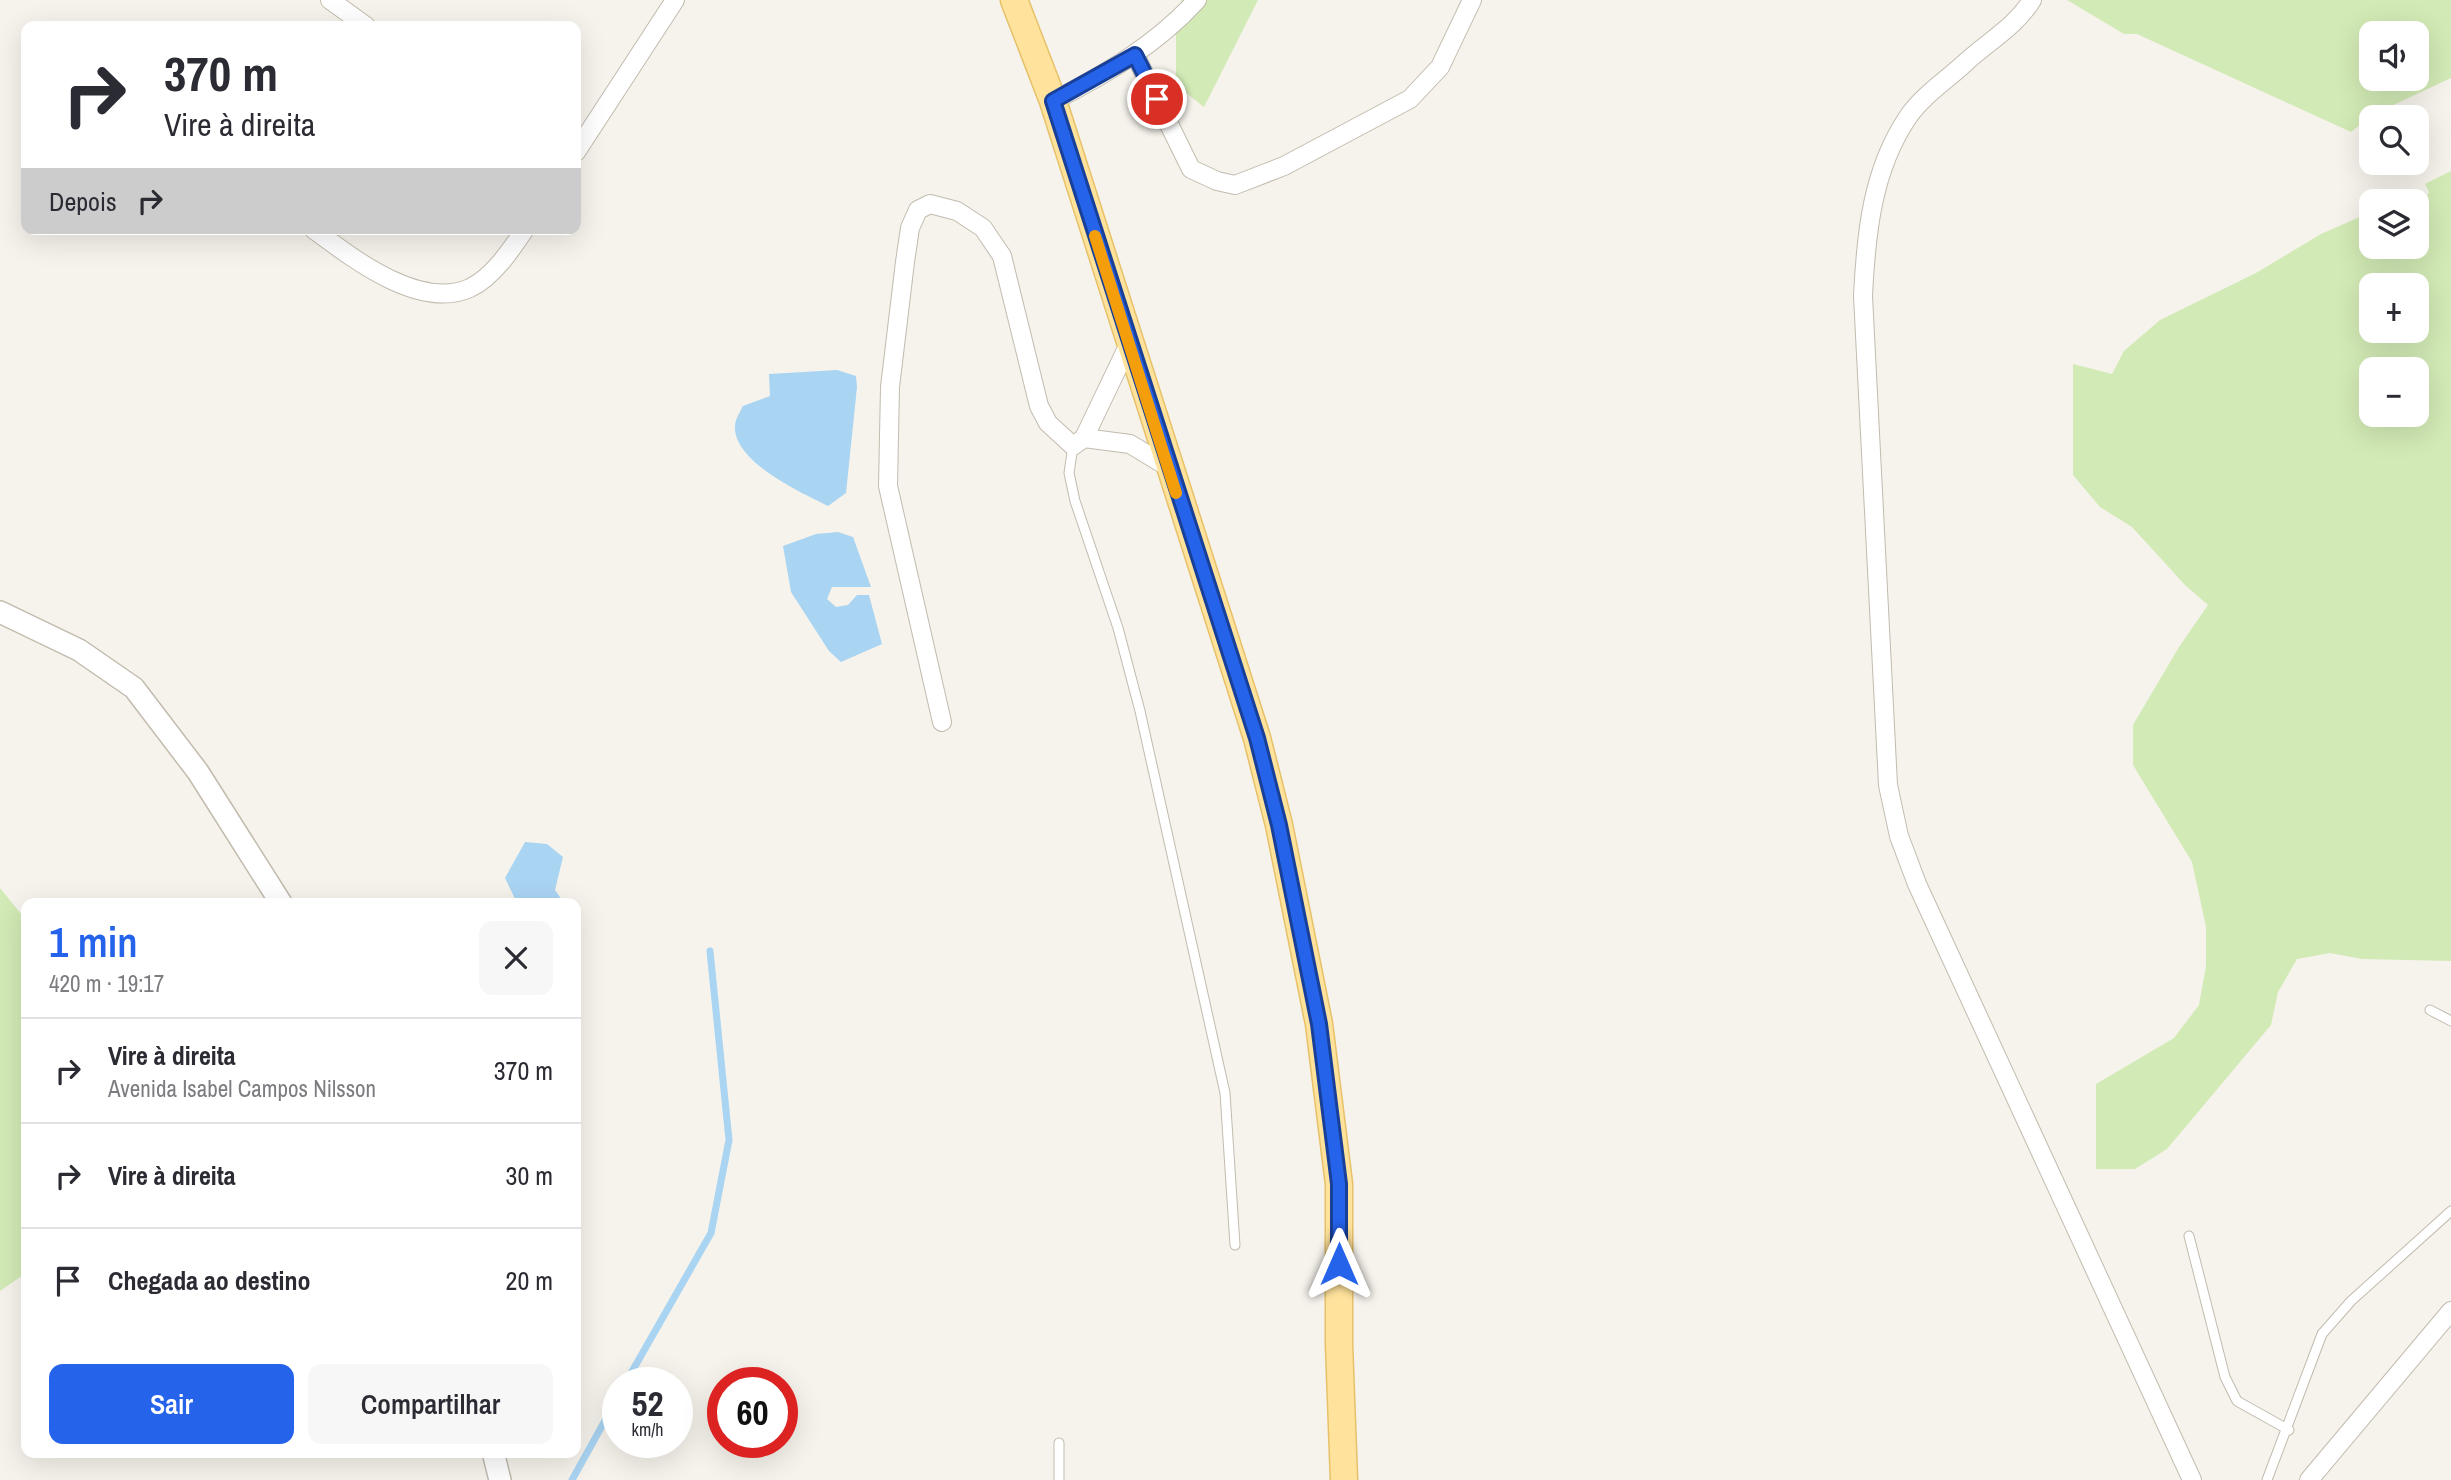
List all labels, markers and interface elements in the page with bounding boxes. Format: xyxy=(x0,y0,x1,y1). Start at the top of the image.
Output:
map controls xyxy=(2359,21,2429,427)
button: sound xyxy=(2359,21,2429,91)
text: 370 m xyxy=(164,40,278,106)
icon: right xyxy=(49,49,140,140)
pin xyxy=(1127,69,1187,129)
icon: arrive xyxy=(1138,80,1176,118)
text: Vire à direita xyxy=(164,103,315,146)
button: search xyxy=(2359,105,2429,175)
icon: right xyxy=(131,182,169,220)
text: Depois xyxy=(49,184,117,219)
button: layers xyxy=(2359,189,2429,259)
button: + xyxy=(2359,273,2429,343)
button: − xyxy=(2359,357,2429,427)
text: 1 min xyxy=(49,914,138,970)
button: close xyxy=(479,921,553,995)
text: 420 m · 19:17 xyxy=(49,968,164,999)
text: Vire à direita xyxy=(108,1038,236,1073)
icon: right xyxy=(49,1052,87,1090)
text: 370 m xyxy=(494,1053,553,1088)
text: Avenida Isabel Campos Nilsson xyxy=(108,1073,376,1104)
icon: right xyxy=(49,1157,87,1195)
text: Vire à direita xyxy=(108,1158,236,1193)
text: 30 m xyxy=(506,1158,553,1193)
position arrow xyxy=(1302,1227,1376,1301)
icon: arrive xyxy=(49,1262,87,1300)
text: Chegada ao destino xyxy=(108,1263,311,1298)
text: 20 m xyxy=(506,1263,553,1298)
button: Sair xyxy=(49,1364,294,1444)
button: Compartilhar xyxy=(308,1364,553,1444)
speed limit sign: 60 xyxy=(707,1367,798,1458)
text: 52 xyxy=(632,1380,663,1427)
text: km/h xyxy=(632,1417,664,1442)

